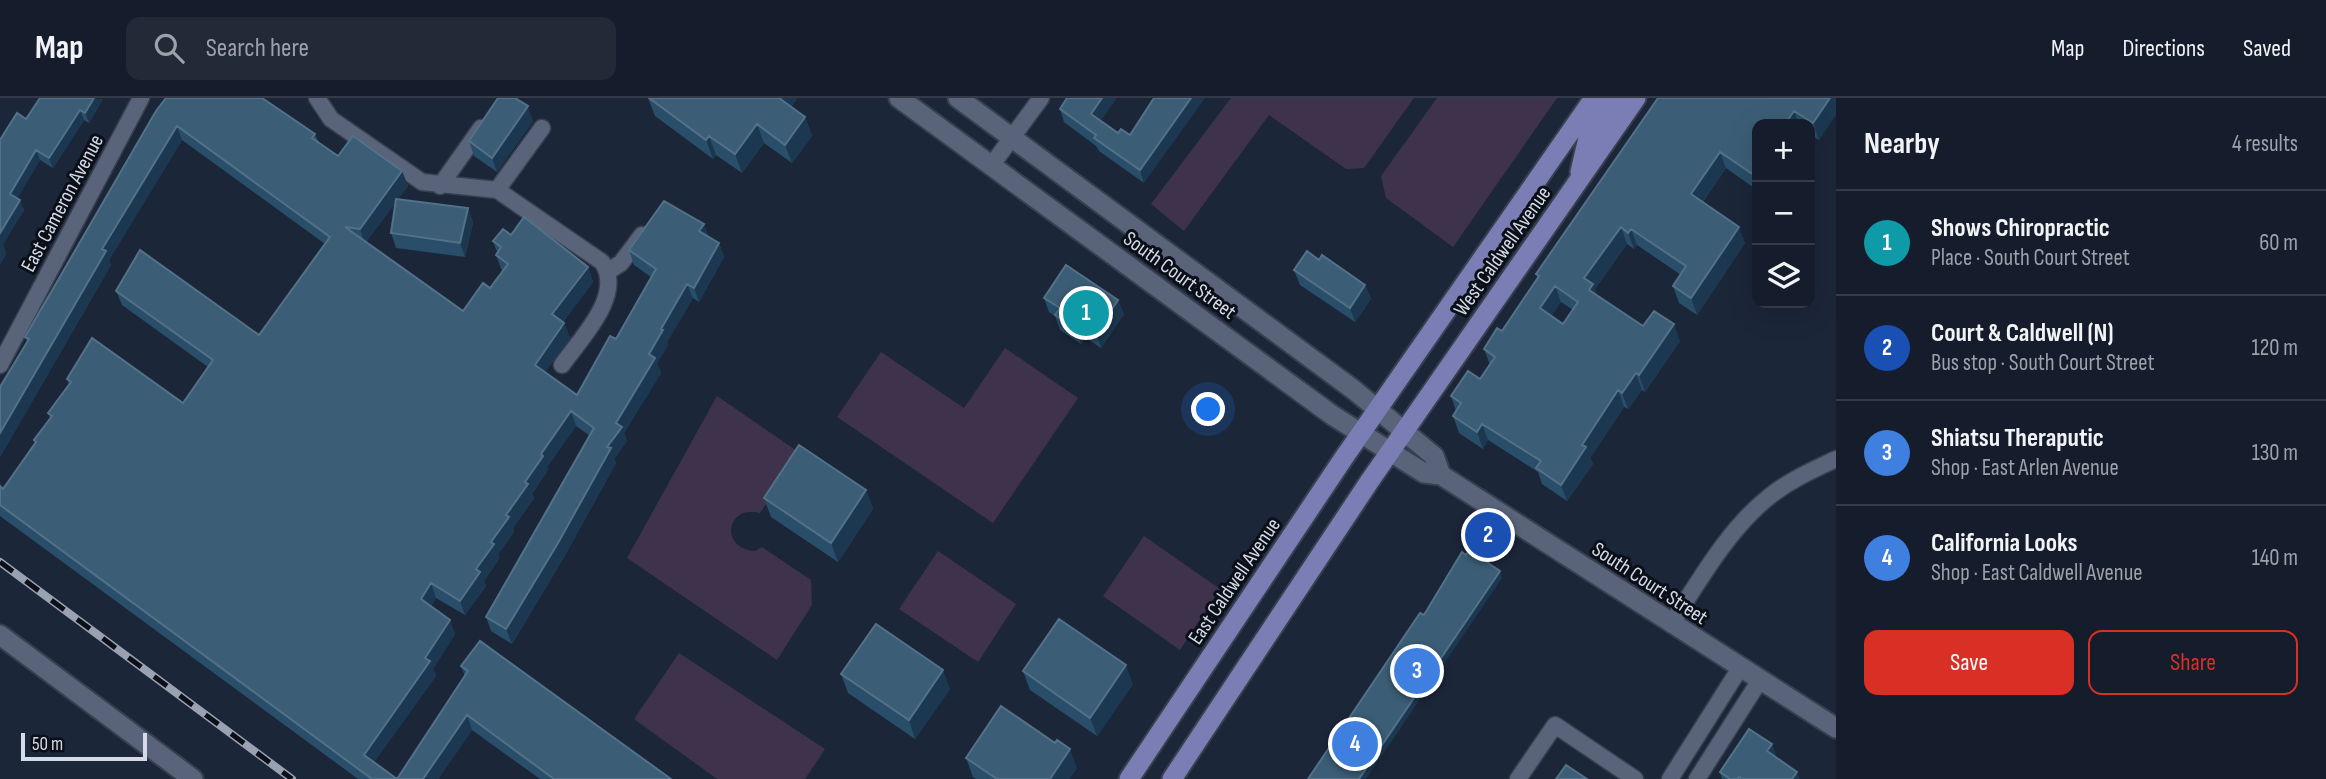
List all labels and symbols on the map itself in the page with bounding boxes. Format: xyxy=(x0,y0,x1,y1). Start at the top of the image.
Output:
street label: East Cameron Avenue xyxy=(16,130,109,276)
street label: West Caldwell Avenue xyxy=(1449,182,1556,321)
street label: South Court Street xyxy=(1119,226,1241,325)
pin: 1 xyxy=(1063,287,1109,339)
your location xyxy=(1191,392,1225,426)
pin: 2 xyxy=(1465,509,1511,561)
street label: East Caldwell Avenue xyxy=(1183,513,1286,649)
street label: South Court Street xyxy=(1587,537,1712,630)
pin: 3 xyxy=(1394,645,1440,697)
pin: 4 xyxy=(1332,718,1378,770)
scale bar xyxy=(21,730,147,762)

